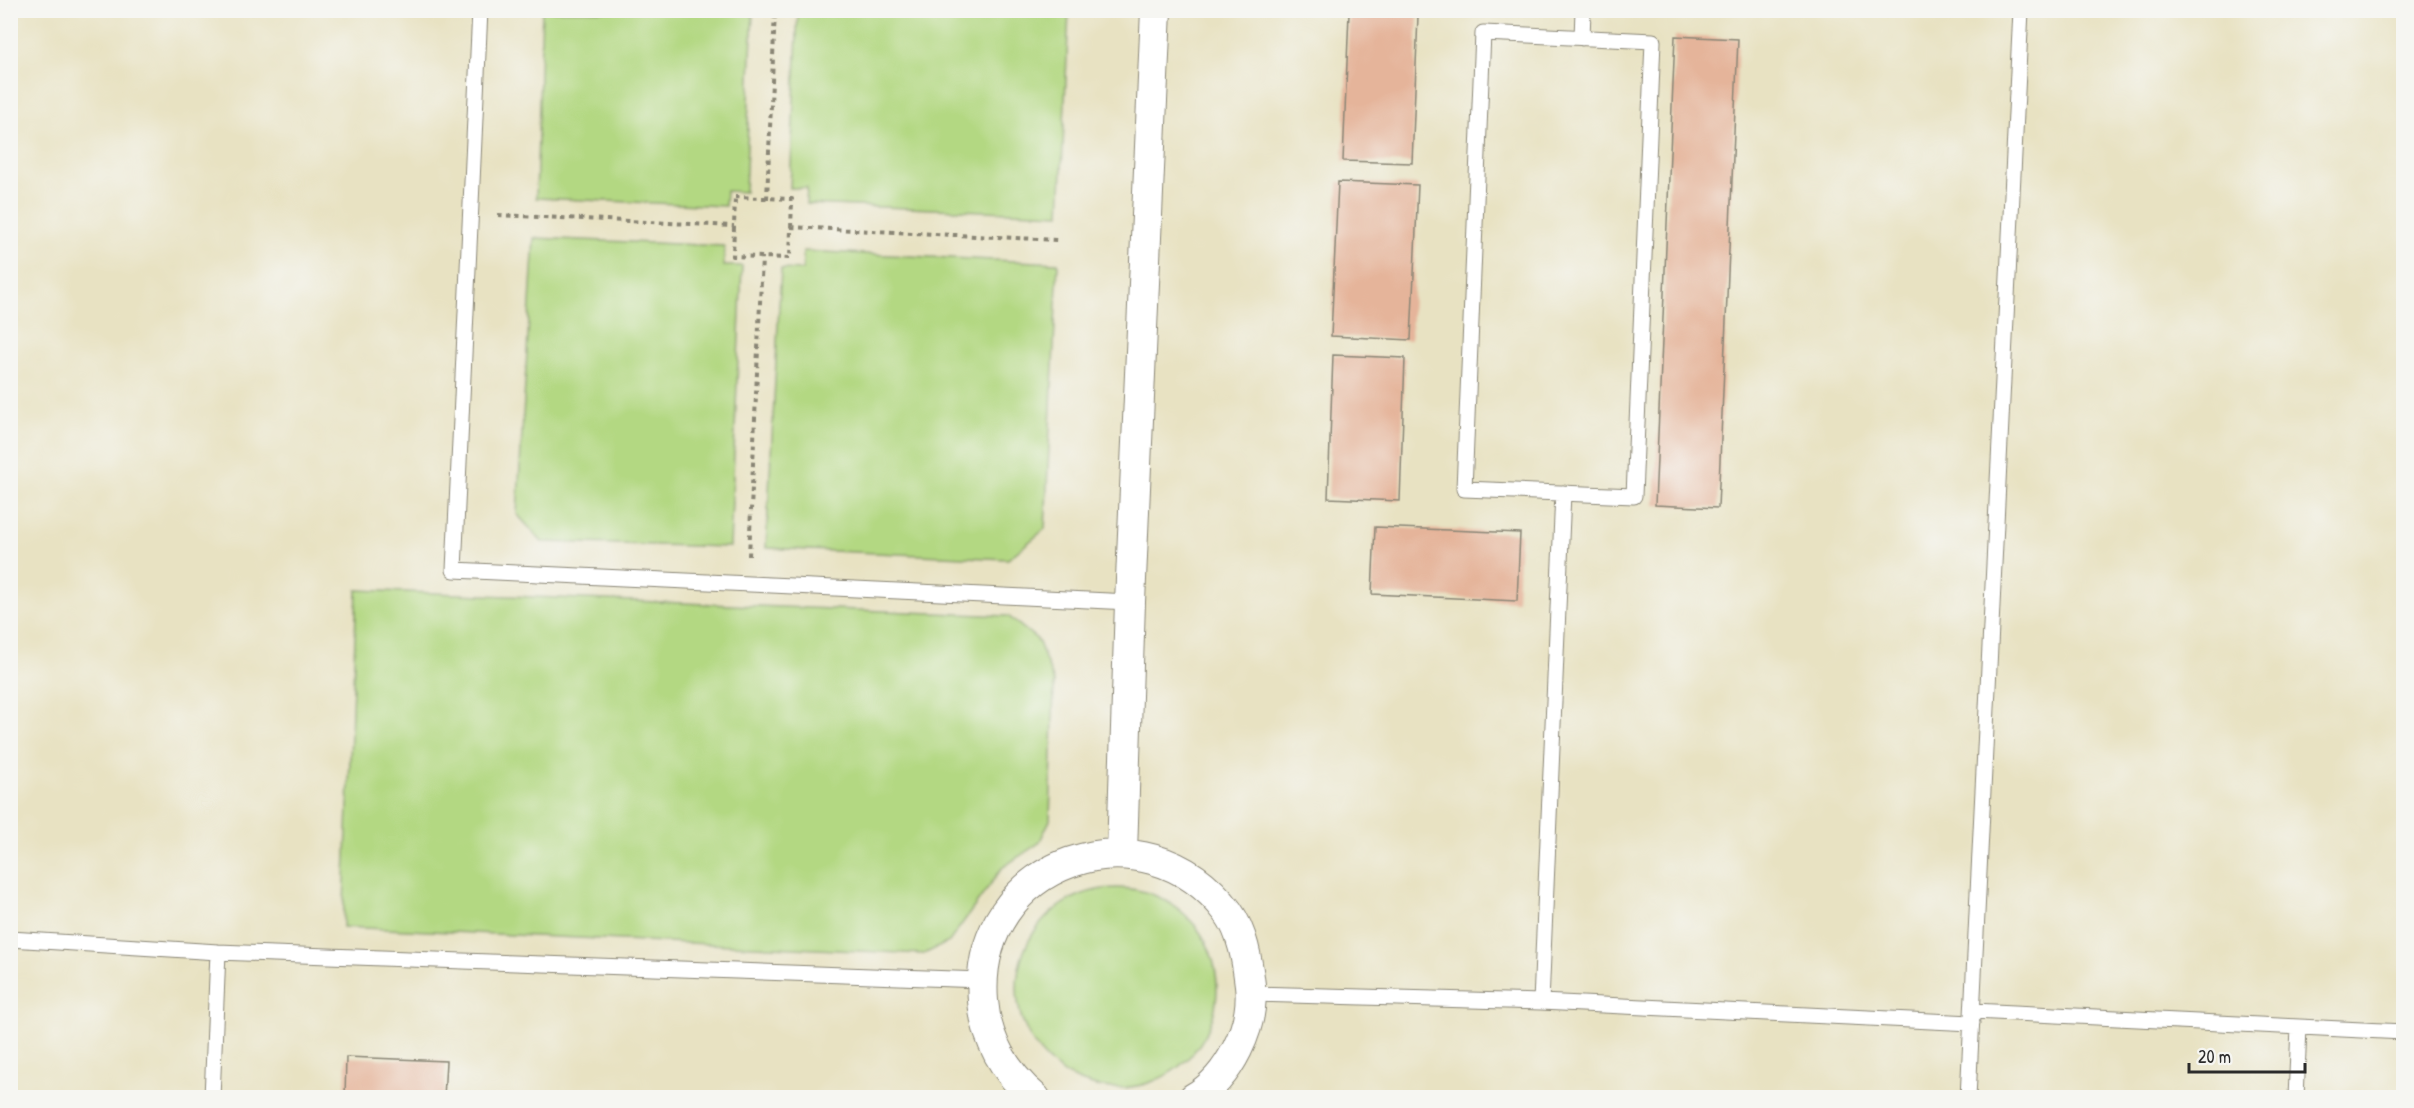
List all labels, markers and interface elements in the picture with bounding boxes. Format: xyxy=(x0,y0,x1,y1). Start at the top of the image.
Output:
scale bar xyxy=(2189,1036,2304,1074)
text: 20 m xyxy=(2198,1044,2231,1069)

